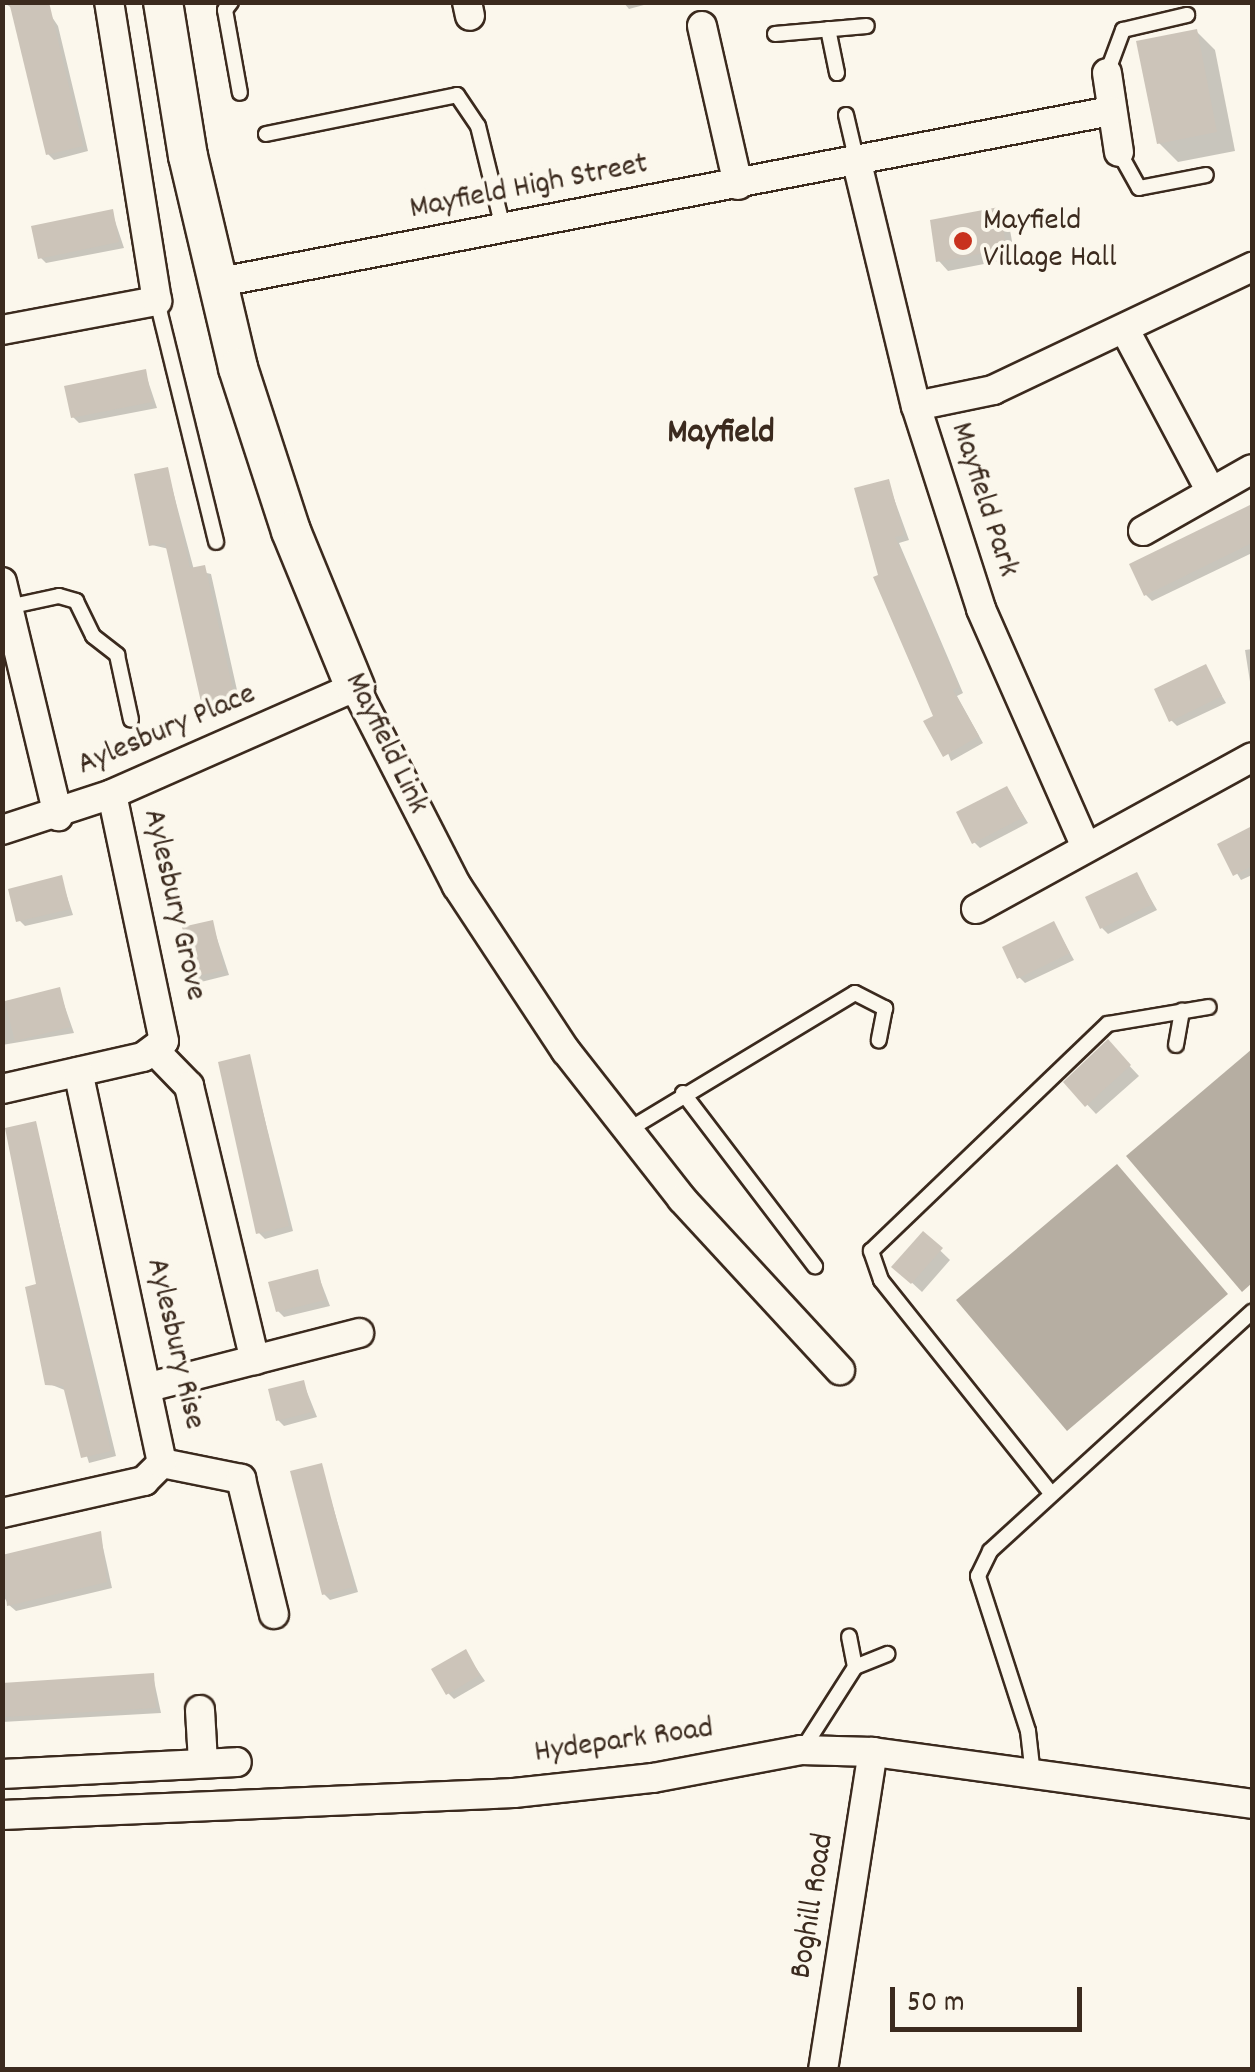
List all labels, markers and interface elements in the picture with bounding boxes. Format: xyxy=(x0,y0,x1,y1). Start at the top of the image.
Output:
street label: Mayfield High Street xyxy=(407,146,651,230)
place label: Mayfield Village Hall xyxy=(983,204,1117,279)
marker: Mayfield Village Hall xyxy=(952,230,974,252)
district label: Mayfield xyxy=(667,413,775,455)
street label: Mayfield Park xyxy=(940,418,1026,582)
street label: Mayfield Link xyxy=(334,667,436,821)
street label: Aylesbury Place xyxy=(72,676,262,786)
street label: Aylesbury Grove xyxy=(132,806,214,1004)
street label: Aylesbury Rise xyxy=(136,1255,212,1433)
street label: Hydepark Road xyxy=(532,1710,716,1774)
street label: Boghill Road xyxy=(784,1831,844,1981)
scale bar xyxy=(895,1967,1088,2029)
text: 50 m xyxy=(907,1983,965,2026)

